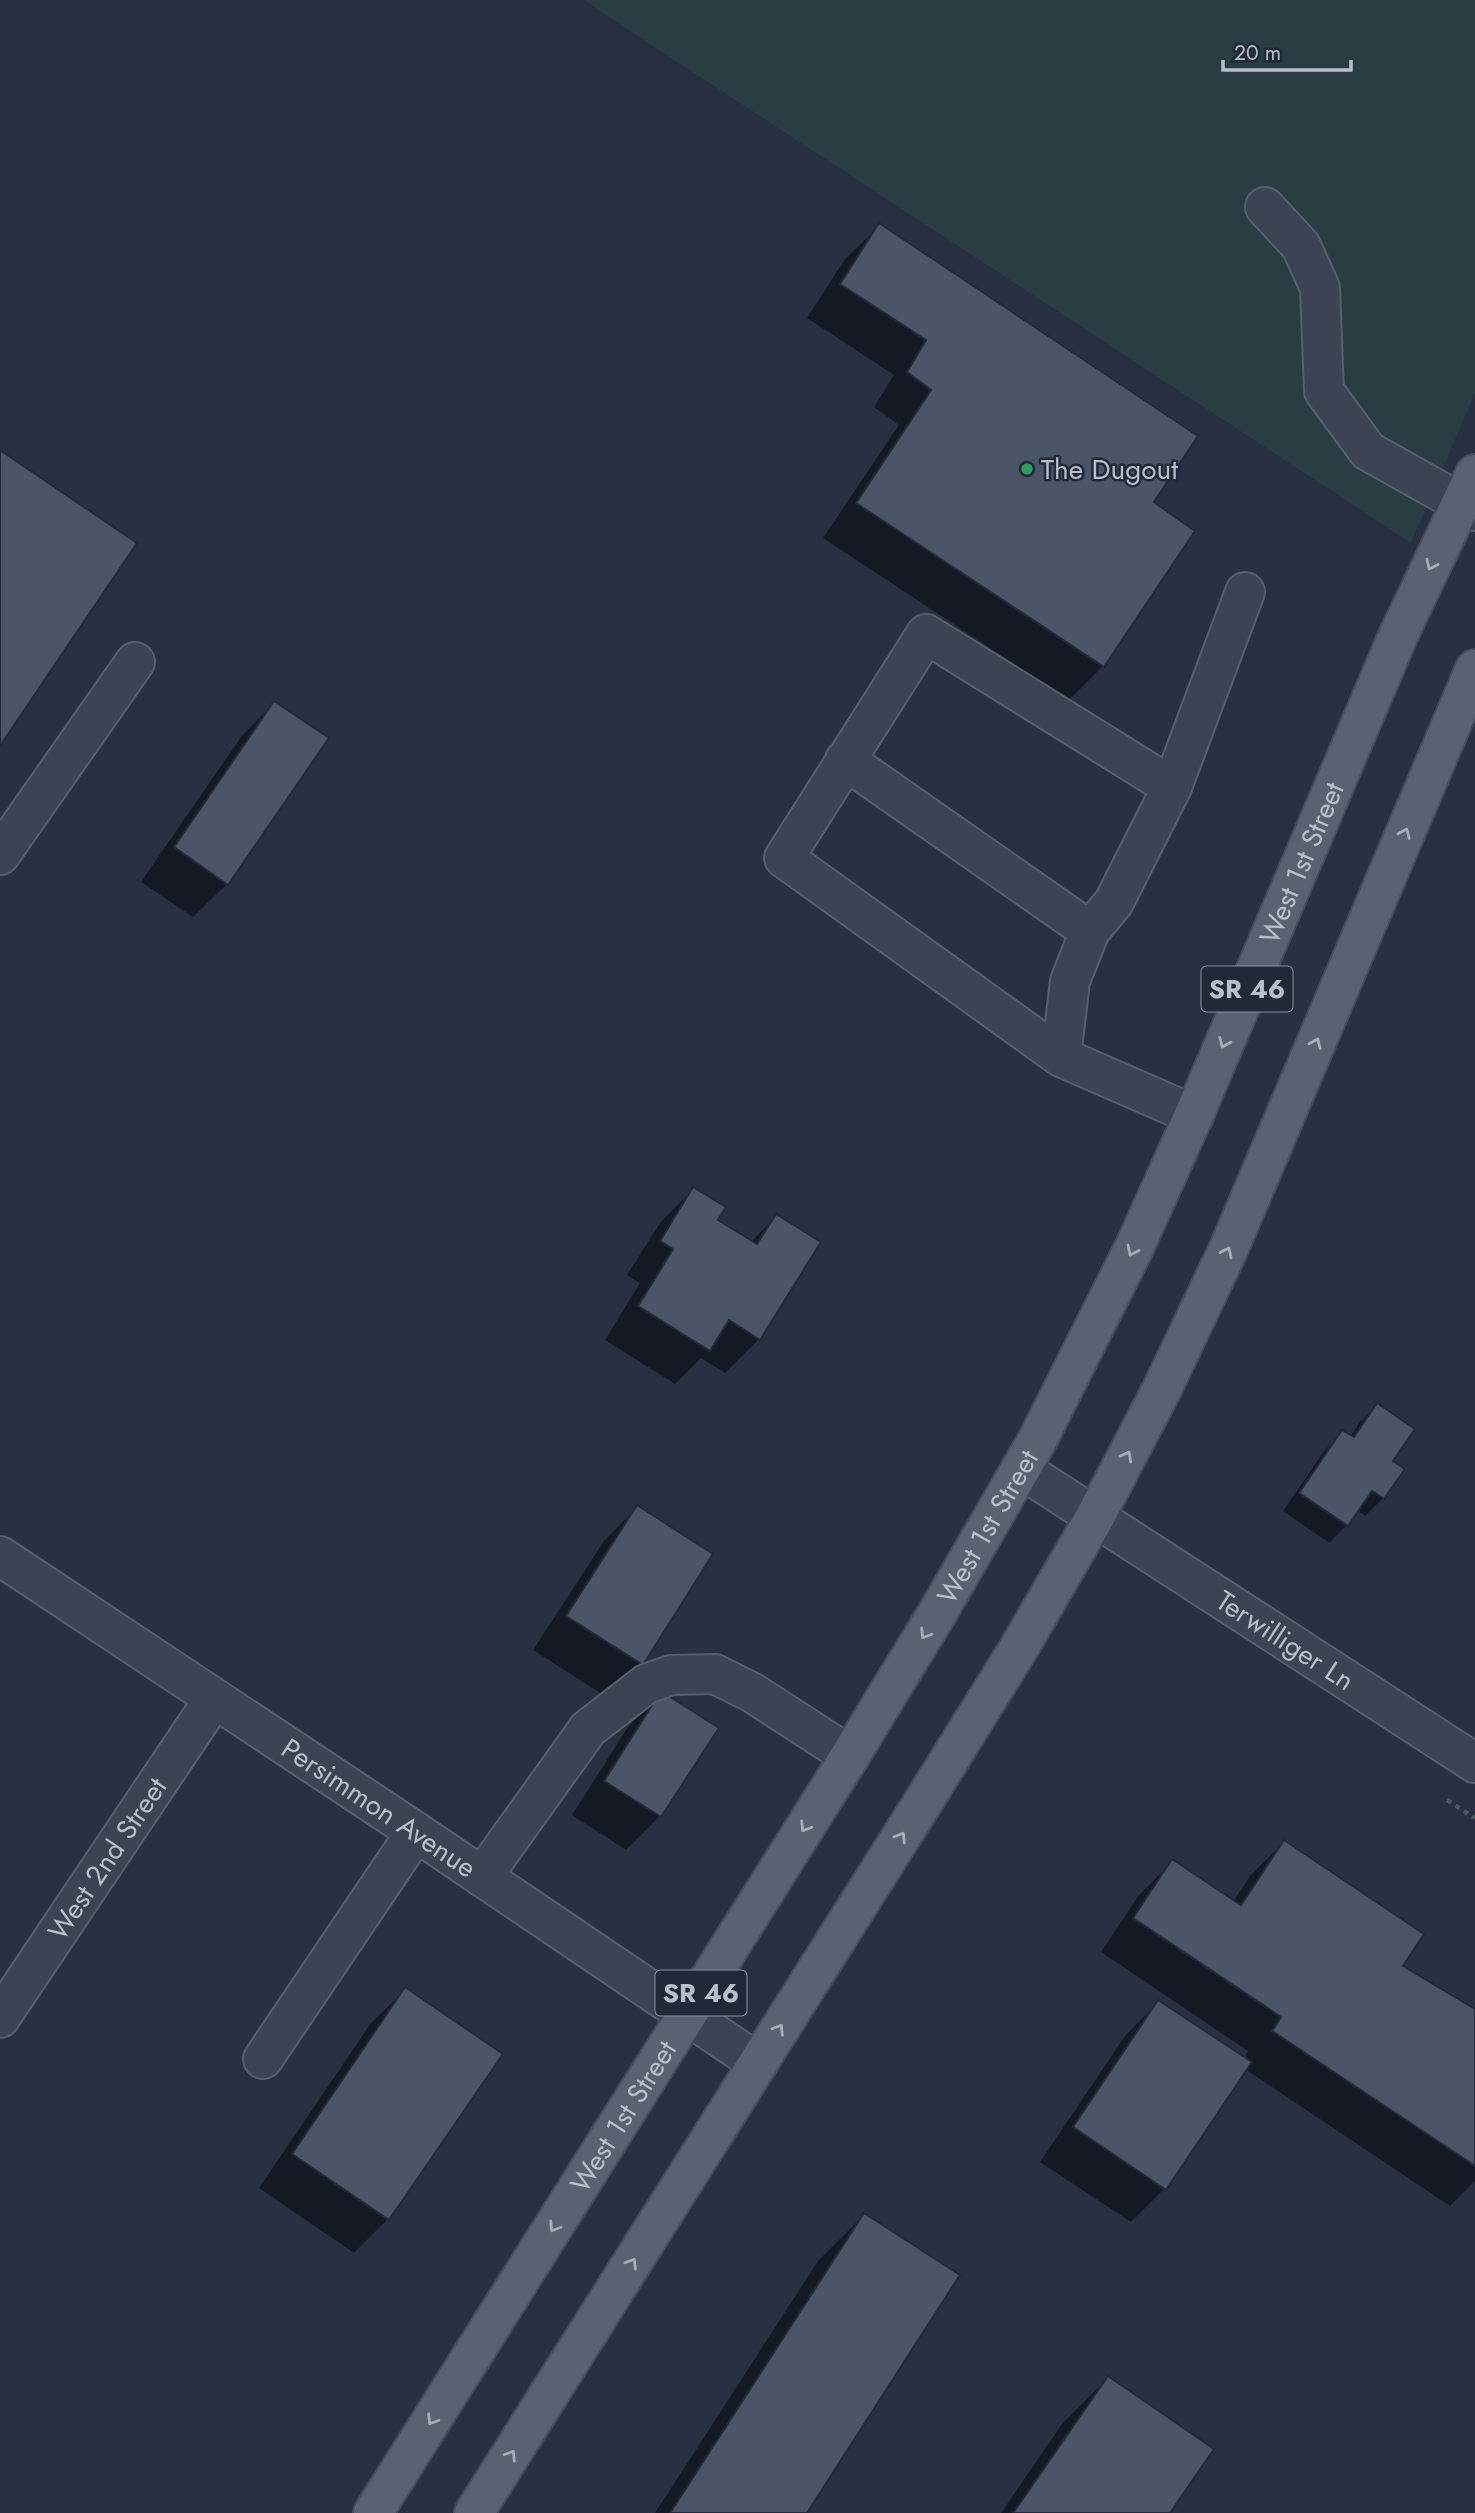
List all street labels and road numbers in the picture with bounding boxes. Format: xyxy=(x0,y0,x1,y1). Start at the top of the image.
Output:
street label: West 1st Street xyxy=(1249,776,1355,950)
road number: SR 46 xyxy=(1202,966,1292,1012)
street label: West 1st Street xyxy=(927,1442,1049,1612)
street label: Terwilliger Ln xyxy=(1208,1581,1362,1701)
street label: Persimmon Avenue xyxy=(273,1728,484,1888)
street label: West 2nd Street xyxy=(38,1769,177,1948)
road number: SR 46 xyxy=(656,1970,746,2016)
street label: West 1st Street xyxy=(560,2032,687,2200)

